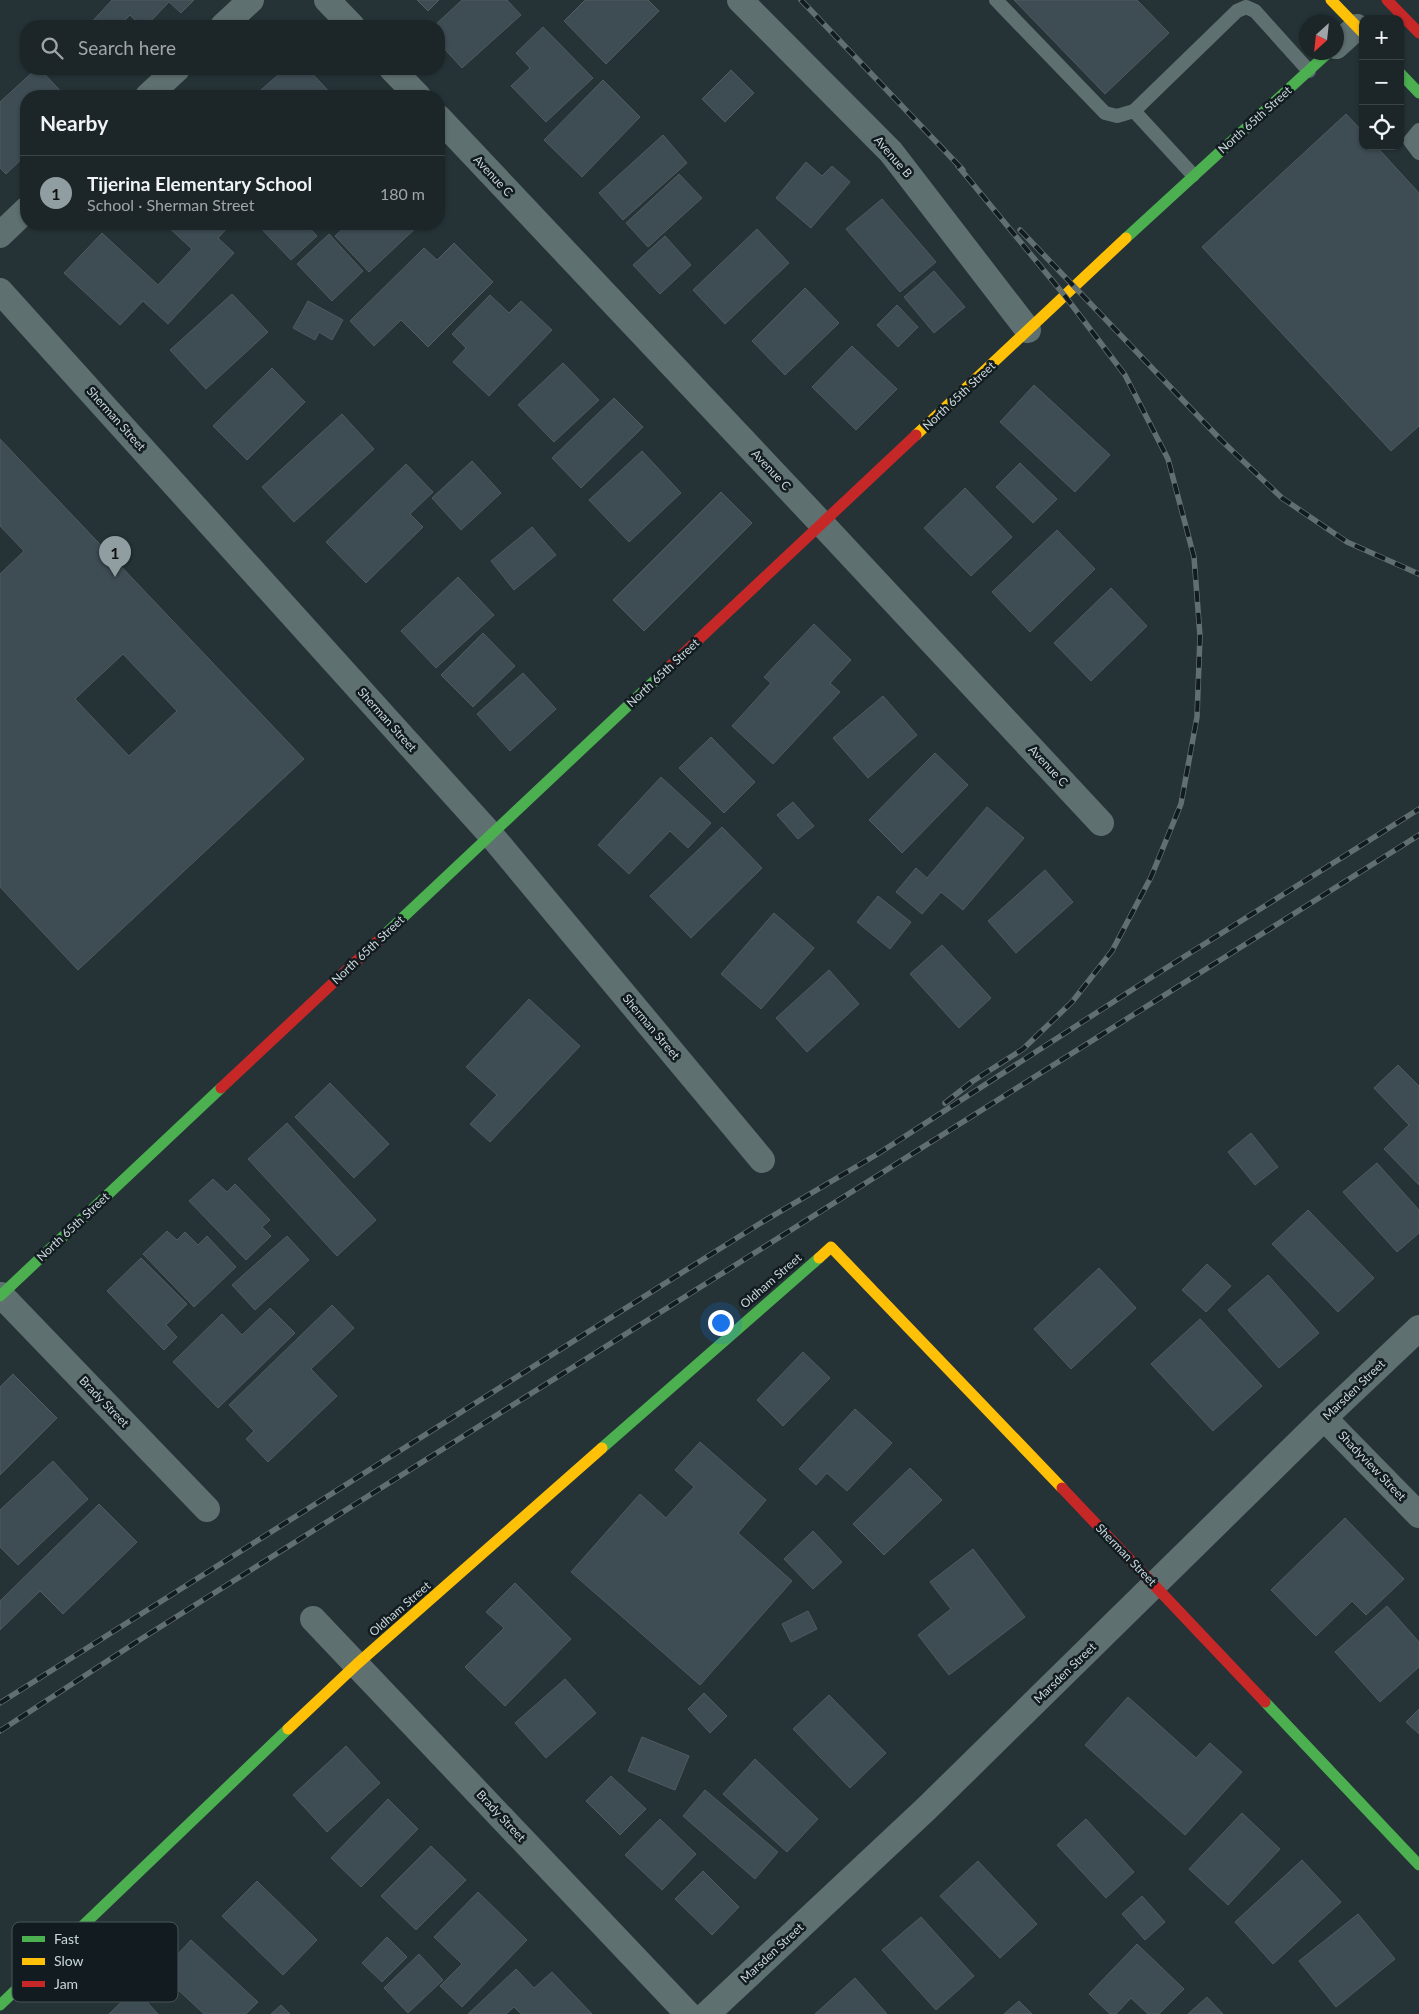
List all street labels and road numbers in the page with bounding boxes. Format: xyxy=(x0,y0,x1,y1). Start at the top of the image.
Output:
street label: North 65th Street xyxy=(1215,82,1295,157)
street label: Avenue B xyxy=(871,133,916,181)
street label: Avenue C xyxy=(471,152,516,199)
street label: North 65th Street xyxy=(919,358,999,433)
street label: Sherman Street xyxy=(84,384,150,454)
street label: Avenue C xyxy=(749,446,794,493)
street label: North 65th Street xyxy=(623,635,703,710)
street label: Sherman Street xyxy=(355,685,421,755)
street label: Avenue C xyxy=(1026,742,1071,789)
street label: North 65th Street xyxy=(328,912,408,987)
street label: Sherman Street xyxy=(620,991,684,1063)
street label: North 65th Street xyxy=(33,1189,113,1264)
street label: Oldham Street xyxy=(737,1249,805,1311)
street label: Marsden Street xyxy=(1319,1356,1388,1423)
street label: Brady Street xyxy=(76,1373,133,1431)
street label: Shadyview Street xyxy=(1335,1428,1410,1504)
street label: Sherman Street xyxy=(1093,1520,1160,1589)
street label: Oldham Street xyxy=(366,1577,434,1639)
street label: Marsden Street xyxy=(1030,1639,1099,1706)
street label: Brady Street xyxy=(474,1787,530,1845)
street label: Marsden Street xyxy=(737,1919,807,1986)

